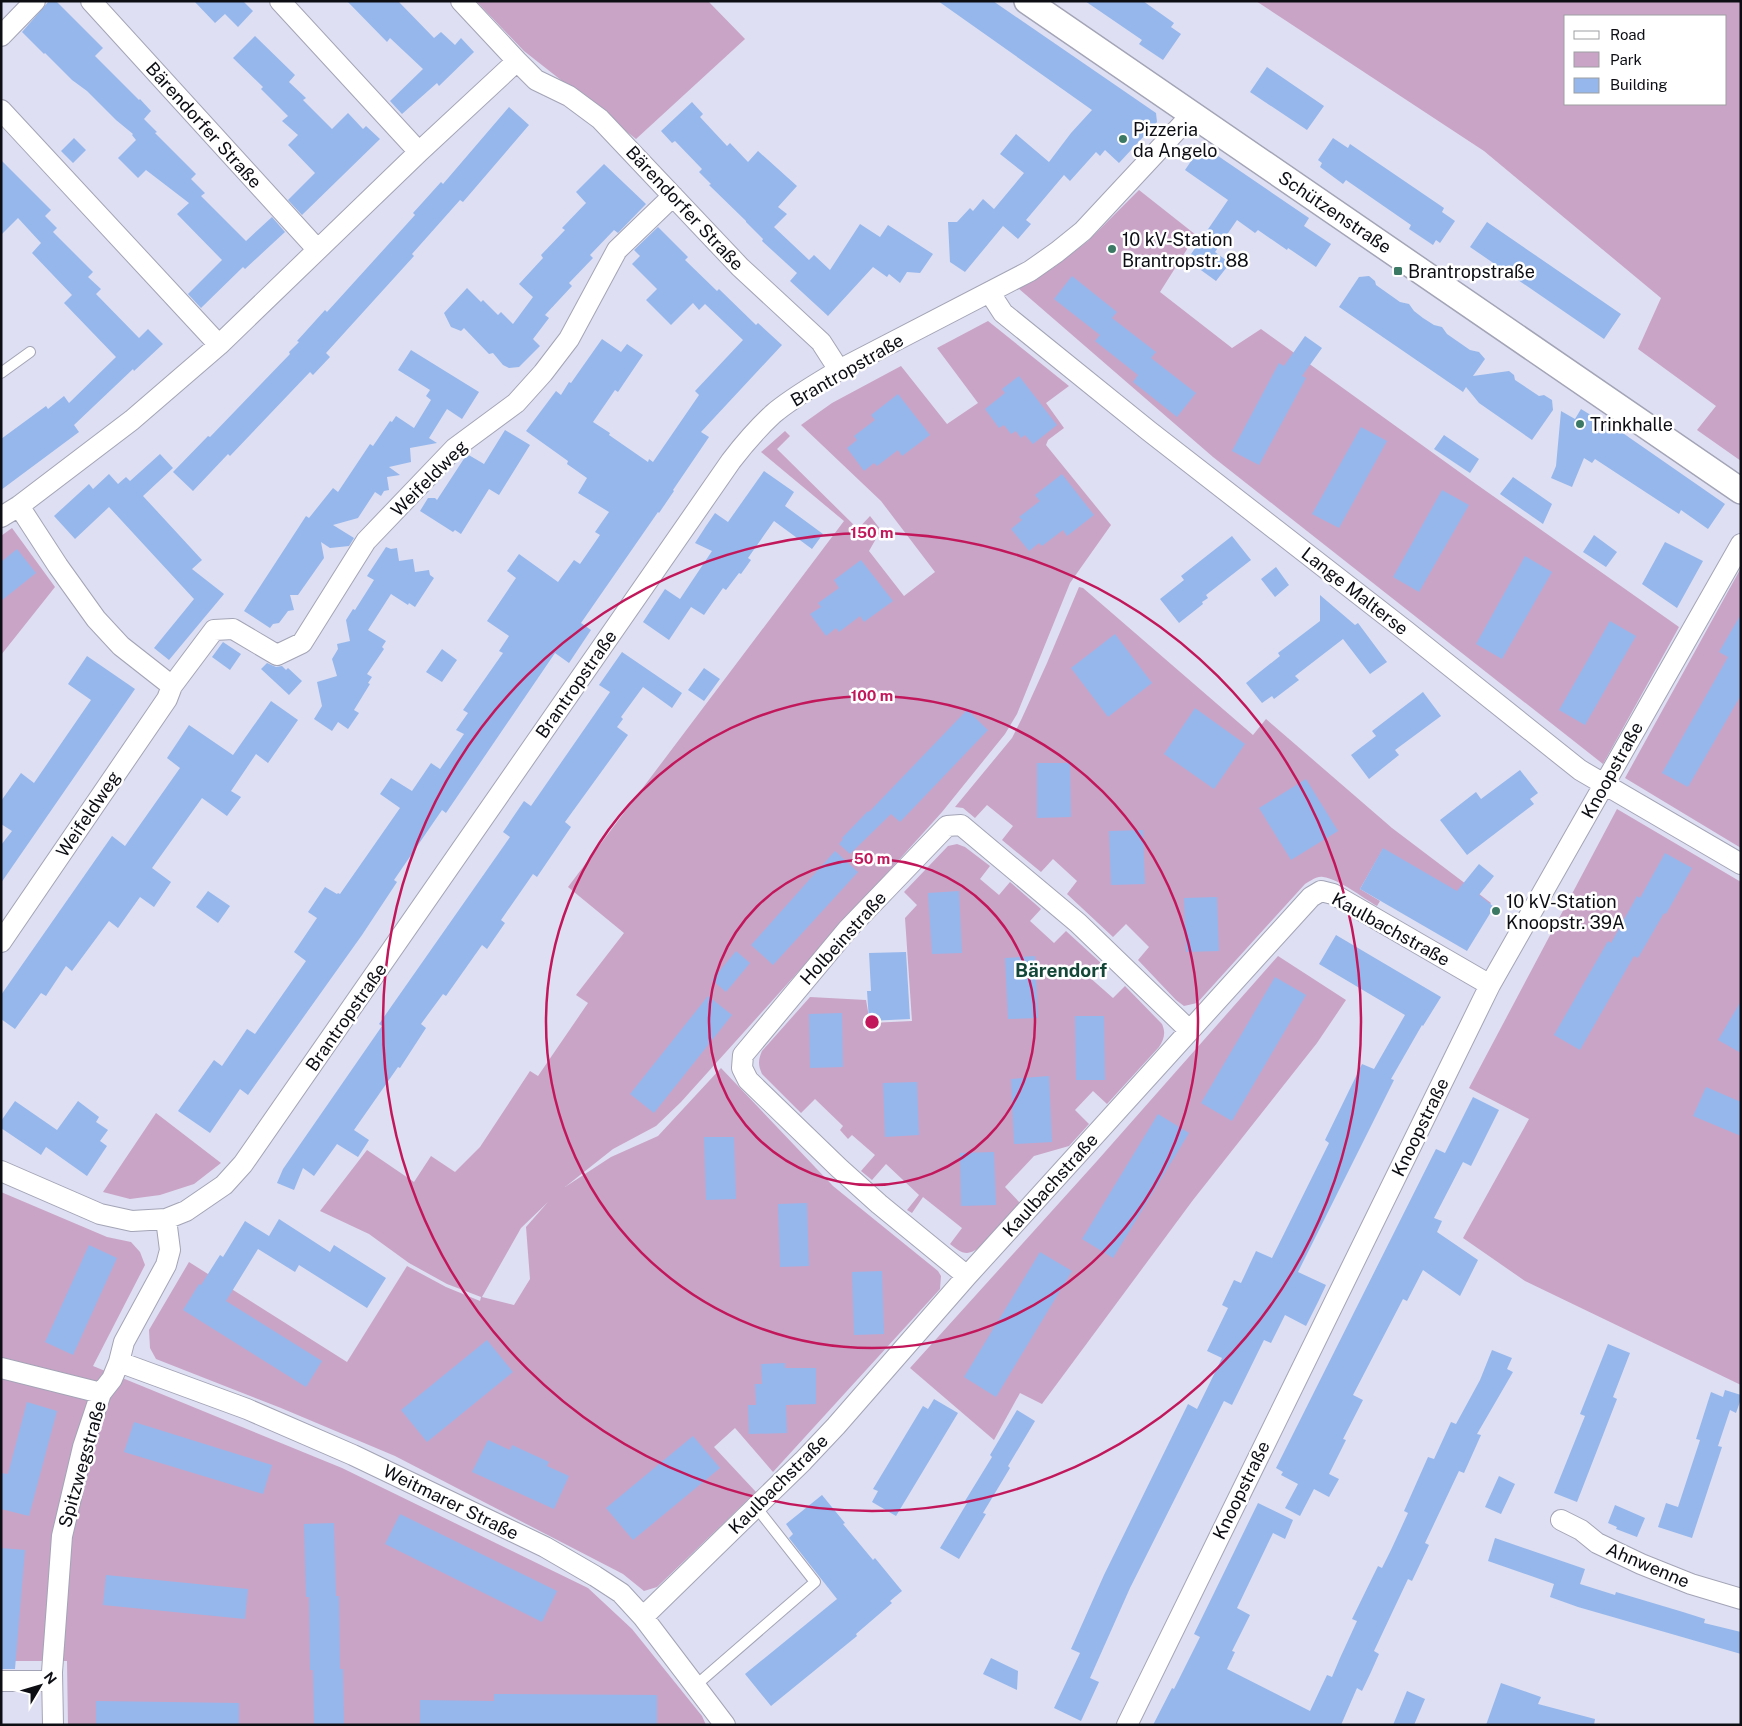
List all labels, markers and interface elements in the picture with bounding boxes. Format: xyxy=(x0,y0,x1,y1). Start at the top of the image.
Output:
legend xyxy=(1564,15,1727,105)
text: Road xyxy=(1610,26,1646,43)
text: Park xyxy=(1610,51,1642,68)
street label: Bärendorfer Straße xyxy=(142,58,266,192)
text: Building xyxy=(1610,76,1668,93)
place label: Pizzeria da Angelo xyxy=(1133,119,1218,161)
marker: Pizzeria da Angelo xyxy=(1117,133,1129,145)
street label: Bärendorfer Straße xyxy=(622,141,748,275)
street label: Schützenstraße xyxy=(1274,166,1396,258)
place label: 10 kV-Station Brantropstr. 88 xyxy=(1122,229,1249,271)
marker: 10 kV-Station Brantropstr. 88 xyxy=(1106,243,1118,255)
place label: Brantropstraße xyxy=(1408,261,1535,282)
marker: Brantropstraße xyxy=(1392,265,1404,277)
street label: Brantropstraße xyxy=(787,329,907,411)
place label: Trinkhalle xyxy=(1590,414,1673,435)
marker: Trinkhalle xyxy=(1574,418,1586,430)
street label: Weifeldweg xyxy=(387,436,471,520)
text: 150 m xyxy=(850,524,894,541)
street label: Lange Malterse xyxy=(1297,543,1413,639)
street label: Brantropstraße xyxy=(531,626,621,742)
text: 100 m xyxy=(851,687,893,704)
street label: Knoopstraße xyxy=(1577,718,1647,822)
street label: Weifeldweg xyxy=(52,767,124,861)
text: 50 m xyxy=(854,850,890,867)
street label: Holbeinstraße xyxy=(796,887,890,989)
street label: Kaulbachstraße xyxy=(1328,888,1454,970)
place label: 10 kV-Station Knoopstr. 39A xyxy=(1506,891,1625,933)
marker: 10 kV-Station Knoopstr. 39A xyxy=(1490,905,1502,917)
street label: Brantropstraße xyxy=(301,959,391,1075)
district label: Bärendorf xyxy=(1015,959,1107,981)
centre of rings xyxy=(863,1013,881,1031)
street label: Knoopstraße xyxy=(1387,1074,1453,1180)
street label: Kaulbachstraße xyxy=(998,1129,1102,1241)
street label: Spitzwegstraße xyxy=(54,1398,110,1530)
street label: Kaulbachstraße xyxy=(724,1430,832,1538)
street label: Knoopstraße xyxy=(1208,1437,1274,1543)
street label: Weitmarer Straße xyxy=(380,1460,522,1544)
street label: Ahnwenne xyxy=(1603,1538,1693,1592)
north arrow xyxy=(15,1661,65,1711)
text: N xyxy=(41,1669,60,1687)

